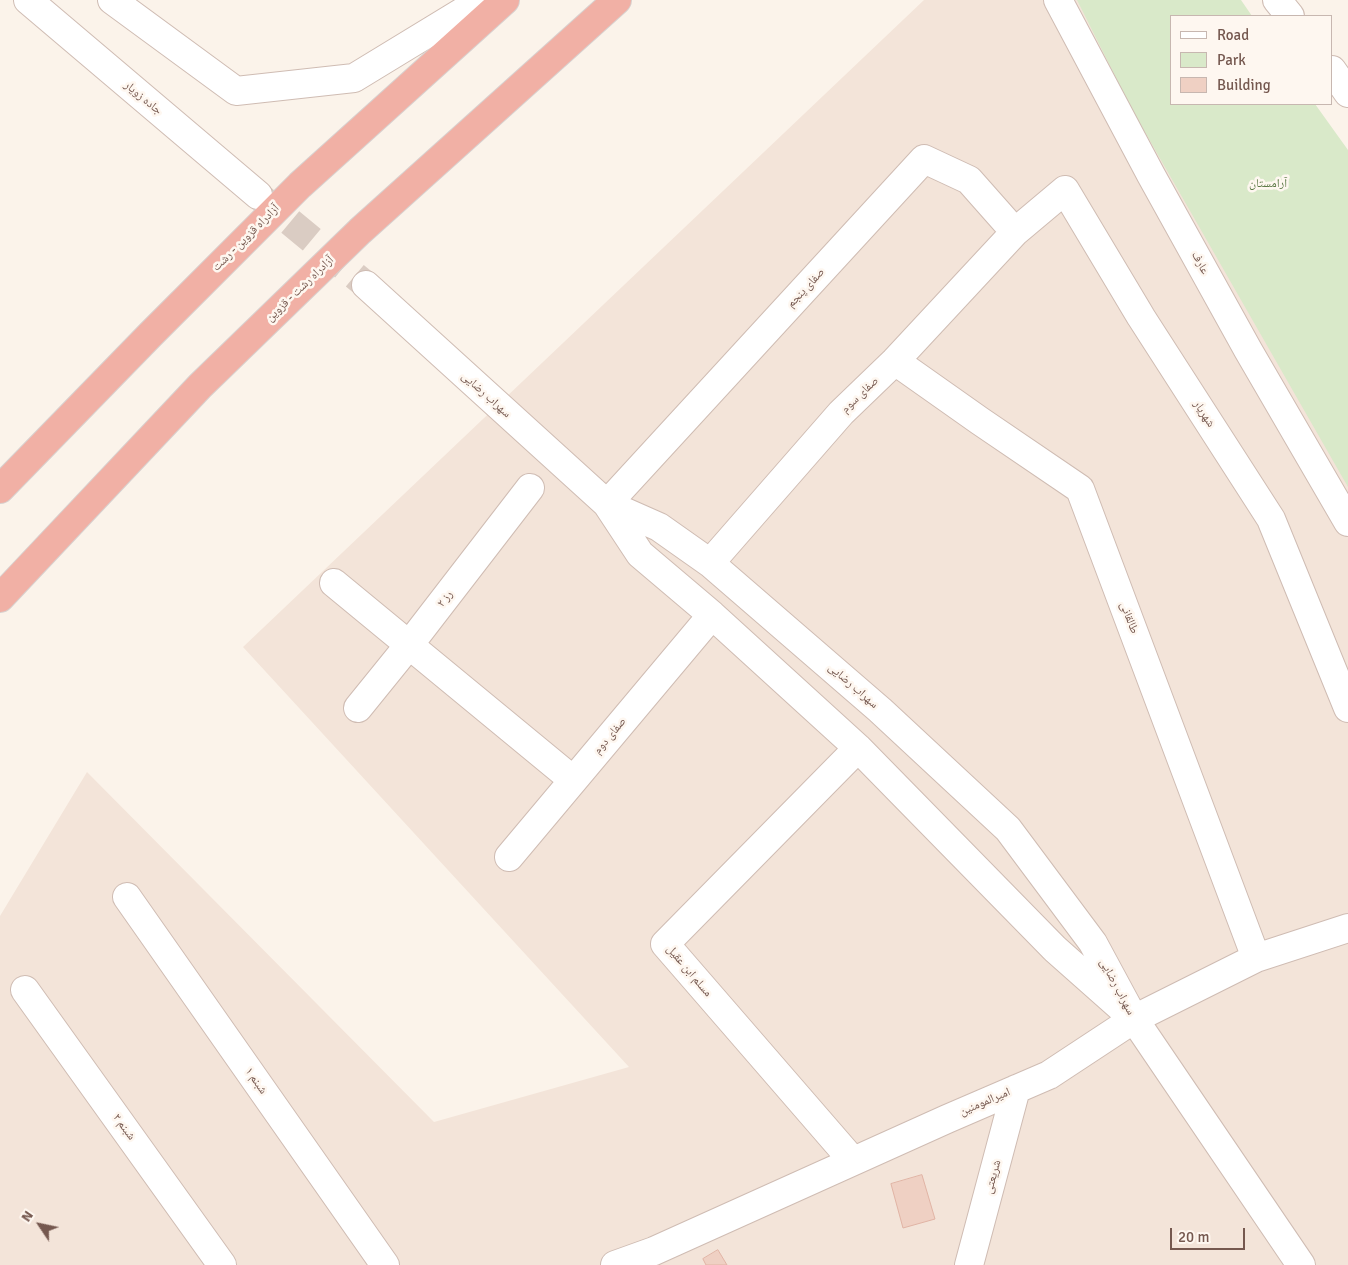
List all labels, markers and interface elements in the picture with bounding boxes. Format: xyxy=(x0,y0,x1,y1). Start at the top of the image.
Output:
legend xyxy=(1170,15,1333,105)
text: Road xyxy=(1217,26,1249,44)
text: Park xyxy=(1217,51,1246,69)
text: Building xyxy=(1217,76,1271,94)
street label: جاده زویار xyxy=(121,78,165,118)
park label: آرامستان xyxy=(1249,177,1287,191)
street label: آزادراه قزوین - رشت xyxy=(210,202,282,274)
street label: عارف xyxy=(1188,249,1212,277)
street label: آزادراه رشت - قزوین xyxy=(263,253,337,325)
street label: صفای پنجم xyxy=(784,265,828,311)
street label: سهراب رضایی xyxy=(458,369,514,421)
street label: صفای سوم xyxy=(838,374,882,416)
street label: شهریار xyxy=(1190,398,1218,430)
street label: رز ۲ xyxy=(434,588,456,610)
street label: طالقانی xyxy=(1116,600,1142,636)
street label: سهراب رضایی xyxy=(825,660,881,712)
street label: صفای دوم xyxy=(590,715,630,757)
street label: مسلم ابن عقیل xyxy=(663,942,715,1000)
street label: سهراب رضایی xyxy=(1096,956,1138,1018)
street label: شبنم ۱ xyxy=(242,1065,270,1097)
street label: امیرالمومنین xyxy=(957,1085,1013,1119)
street label: شبنم ۲ xyxy=(110,1111,138,1143)
street label: شریعتی xyxy=(982,1159,1004,1195)
north arrow xyxy=(15,1200,65,1250)
text: N xyxy=(17,1208,37,1225)
scale bar xyxy=(1173,1218,1248,1250)
text: 20 m xyxy=(1178,1228,1209,1246)

